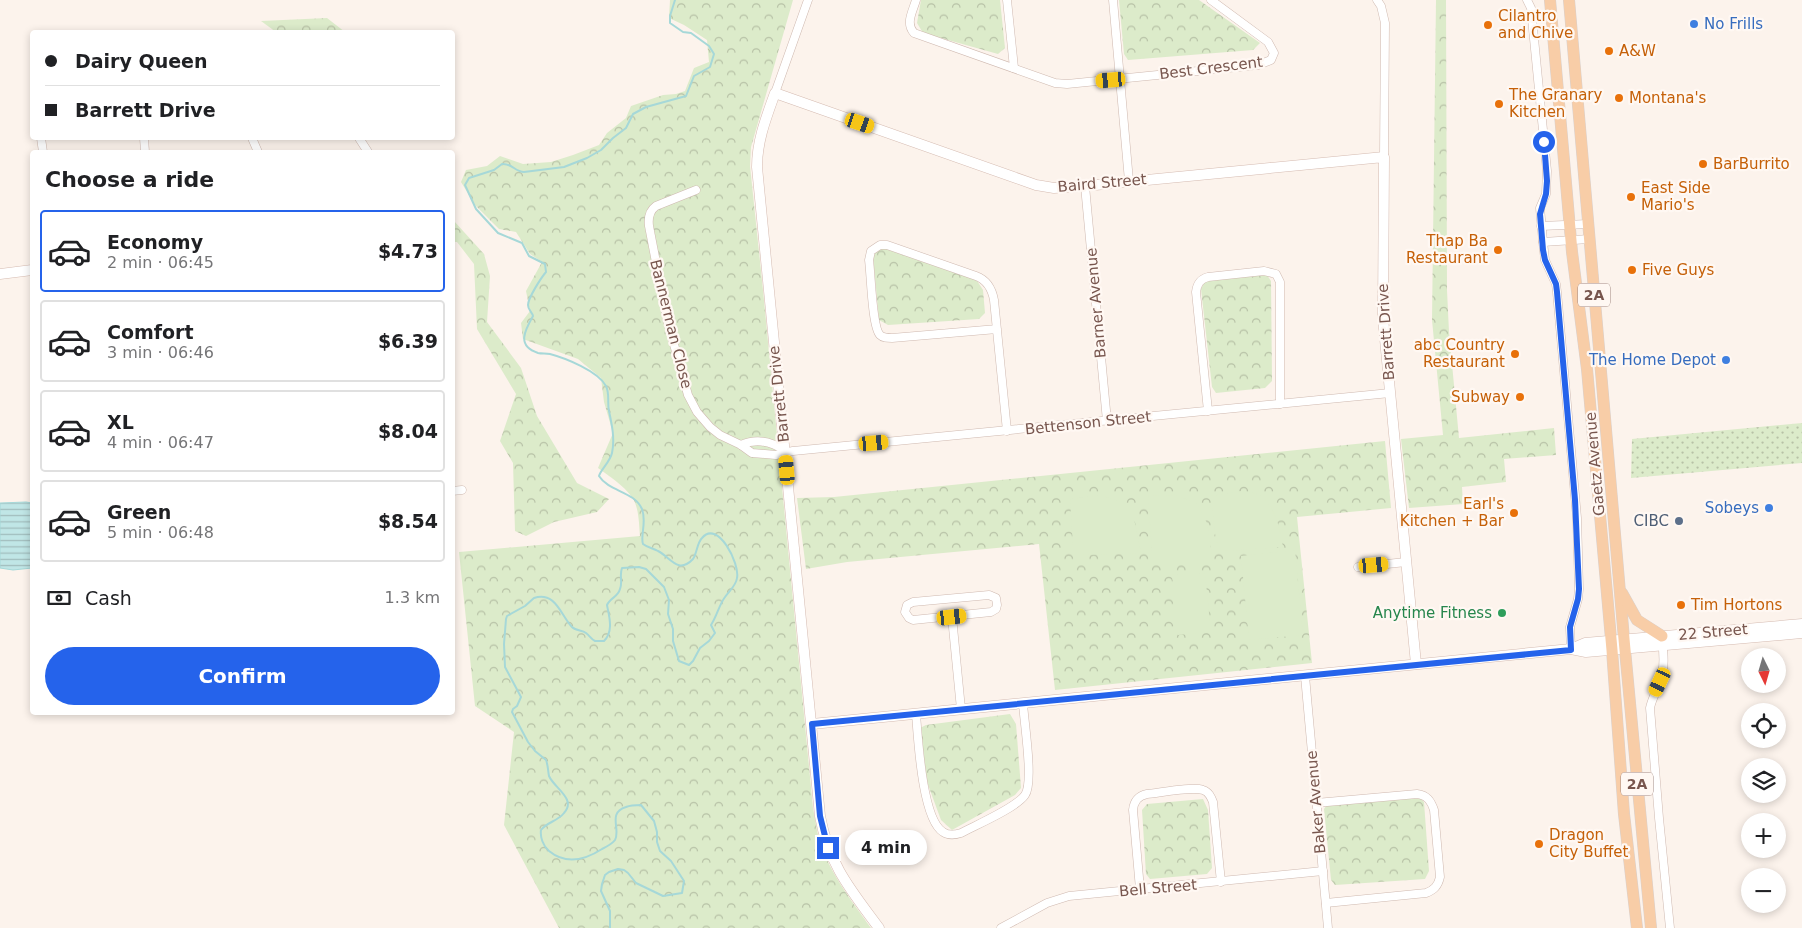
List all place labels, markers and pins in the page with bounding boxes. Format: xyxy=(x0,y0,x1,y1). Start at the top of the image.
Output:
place label: Cilantro and Chive xyxy=(1498,7,1573,42)
place label: No Frills xyxy=(1704,15,1763,33)
marker: No Frills xyxy=(1688,18,1700,30)
marker: Cilantro and Chive xyxy=(1482,19,1494,31)
place label: A&W xyxy=(1619,42,1656,60)
marker: A&W xyxy=(1603,45,1615,57)
place label: The Granary Kitchen xyxy=(1508,86,1603,121)
place label: Montana's xyxy=(1629,89,1707,107)
marker: Montana's xyxy=(1613,92,1625,104)
marker: The Granary Kitchen xyxy=(1493,98,1505,110)
place label: BarBurrito xyxy=(1713,155,1790,173)
marker: BarBurrito xyxy=(1697,158,1709,170)
place label: East Side Mario's xyxy=(1641,179,1711,214)
marker: East Side Mario's xyxy=(1625,191,1637,203)
place label: Thap Ba Restaurant xyxy=(1406,232,1488,267)
marker: Thap Ba Restaurant xyxy=(1492,244,1504,256)
place label: Five Guys xyxy=(1642,261,1715,279)
marker: Five Guys xyxy=(1626,264,1638,276)
place label: abc Country Restaurant xyxy=(1414,336,1505,371)
marker: abc Country Restaurant xyxy=(1509,348,1521,360)
place label: The Home Depot xyxy=(1588,351,1716,369)
marker: The Home Depot xyxy=(1720,354,1732,366)
place label: Subway xyxy=(1451,388,1510,406)
marker: Subway xyxy=(1514,391,1526,403)
place label: Earl's Kitchen + Bar xyxy=(1400,495,1505,530)
place label: Sobeys xyxy=(1705,499,1759,517)
marker: Sobeys xyxy=(1763,502,1775,514)
marker: Earl's Kitchen + Bar xyxy=(1508,507,1520,519)
place label: CIBC xyxy=(1634,512,1669,530)
marker: CIBC xyxy=(1673,515,1685,527)
place label: Tim Hortons xyxy=(1690,596,1782,614)
marker: Tim Hortons xyxy=(1675,599,1687,611)
place label: Anytime Fitness xyxy=(1373,604,1492,622)
marker: Anytime Fitness xyxy=(1496,607,1508,619)
place label: Dragon City Buffet xyxy=(1549,826,1629,861)
marker: Dragon City Buffet xyxy=(1533,838,1545,850)

